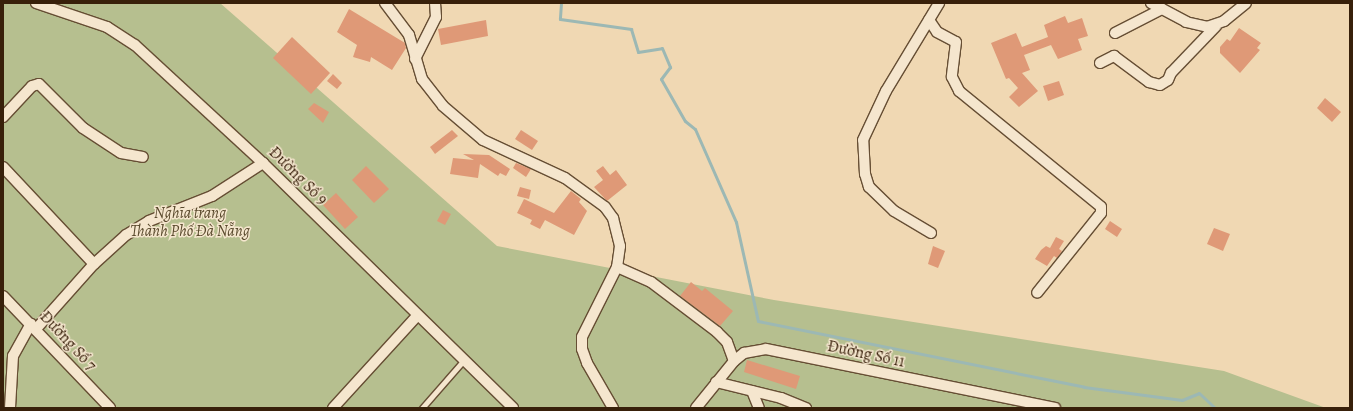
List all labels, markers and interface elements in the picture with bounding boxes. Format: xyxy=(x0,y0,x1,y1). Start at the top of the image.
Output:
street label: Đường Số 9 xyxy=(265,143,331,209)
park label: Nghĩa trang Thành Phố Đà Nẵng xyxy=(130,203,250,241)
street label: Đường Số 7 xyxy=(36,307,100,375)
street label: Đường Số 11 xyxy=(826,336,906,372)

